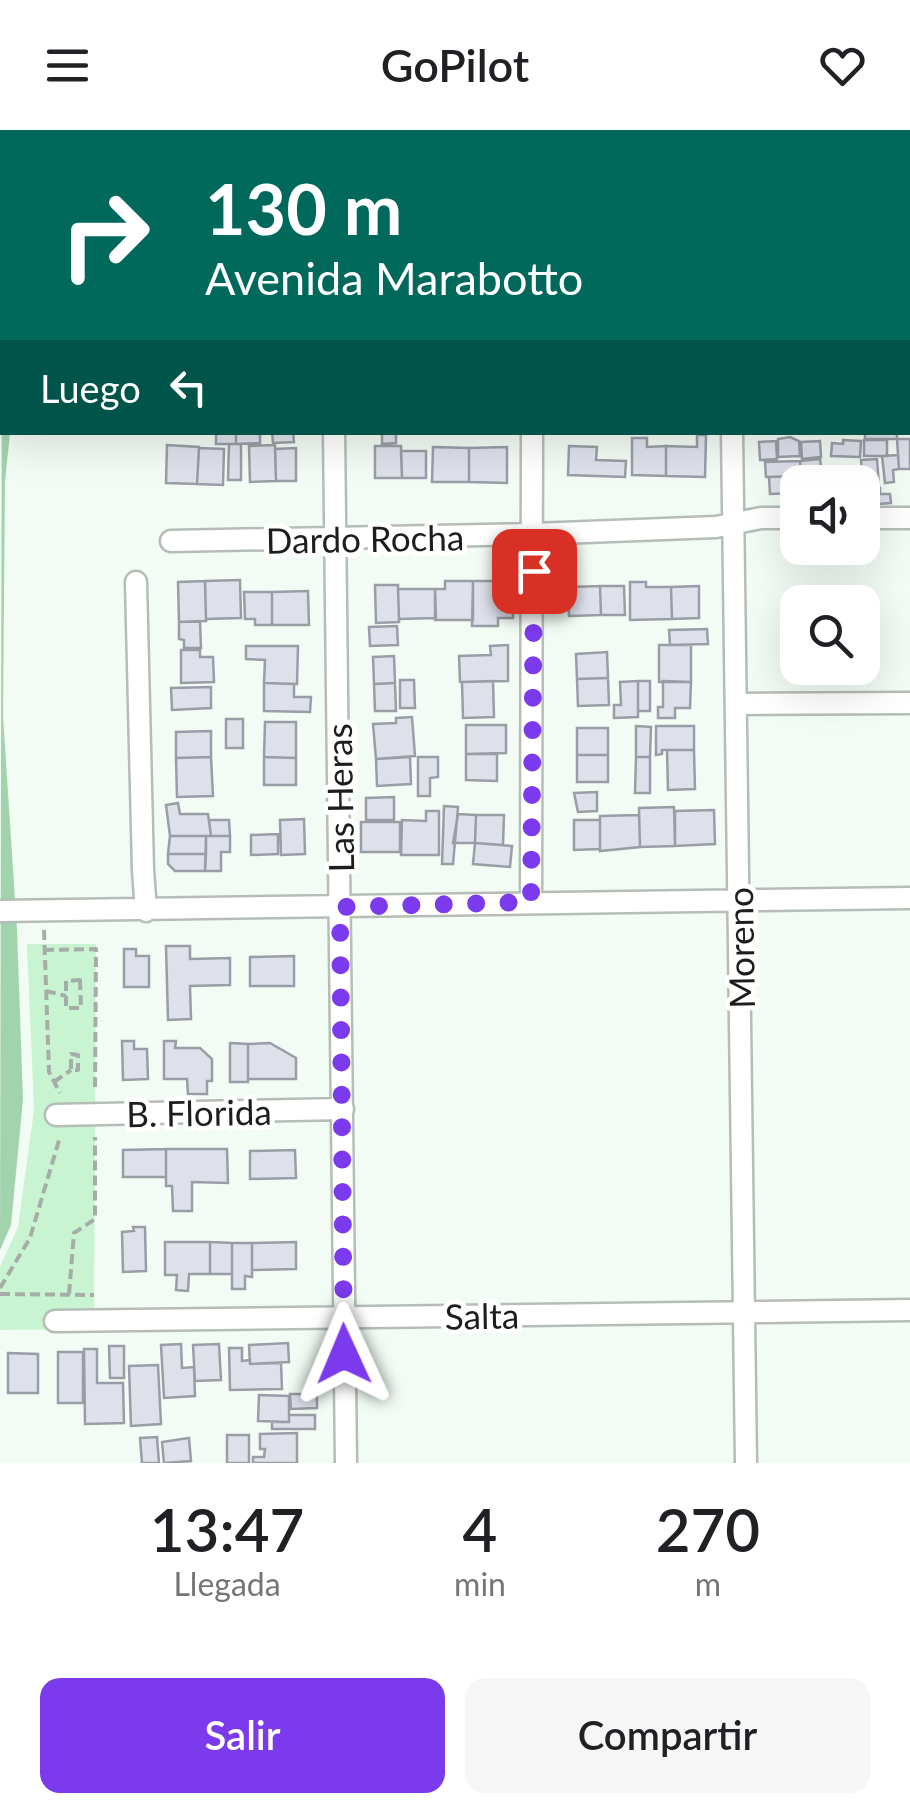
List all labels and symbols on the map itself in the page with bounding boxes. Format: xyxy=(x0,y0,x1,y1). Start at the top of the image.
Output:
street label: Dardo Rocha xyxy=(266,515,464,561)
pin xyxy=(492,529,577,614)
street label: Las Heras xyxy=(317,723,361,873)
street label: Moreno xyxy=(718,887,762,1009)
street label: B. Florida xyxy=(126,1090,272,1134)
street label: Salta xyxy=(444,1293,520,1337)
position arrow xyxy=(292,1302,396,1406)

